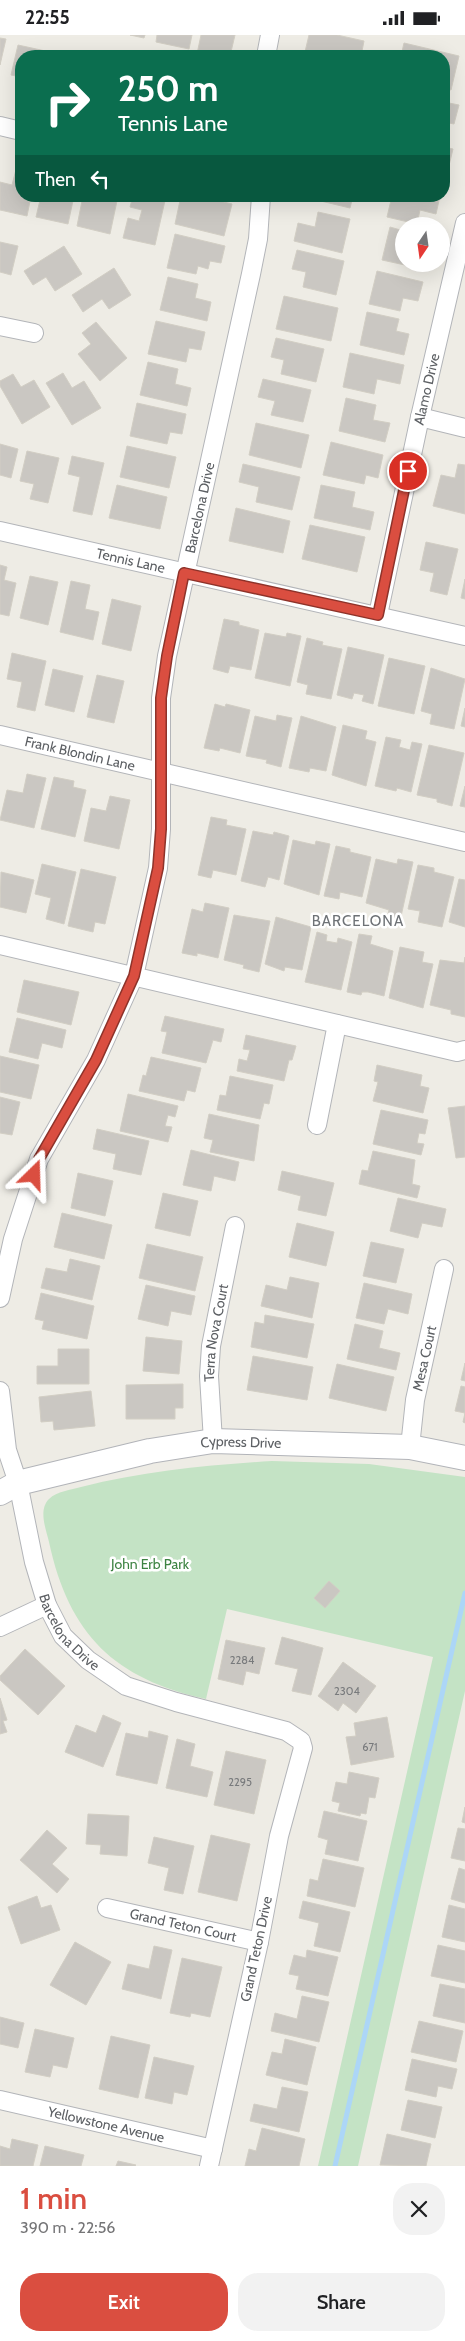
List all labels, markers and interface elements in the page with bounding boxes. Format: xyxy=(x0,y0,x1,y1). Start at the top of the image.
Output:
text: 22:55 xyxy=(25,6,70,29)
text: 250 m xyxy=(118,67,218,110)
icon: right xyxy=(35,70,100,135)
text: Tennis Lane xyxy=(118,110,228,137)
icon: left xyxy=(86,165,114,193)
text: Then xyxy=(35,168,76,191)
north arrow xyxy=(395,217,450,273)
map controls xyxy=(395,217,450,272)
street label: Alamo Drive xyxy=(410,351,443,427)
pin xyxy=(387,450,429,492)
icon: arrive xyxy=(394,457,422,485)
street label: Barcelona Drive xyxy=(181,460,218,555)
street label: Tennis Lane xyxy=(95,544,167,577)
street label: Frank Blondin Lane xyxy=(23,732,137,775)
district label: BARCELONA xyxy=(312,912,404,930)
position arrow xyxy=(7,1148,59,1200)
street label: Terra Nova Court xyxy=(200,1282,232,1382)
street label: Mesa Court xyxy=(408,1323,440,1393)
street label: Cypress Drive xyxy=(199,1432,282,1452)
park label: John Erb Park xyxy=(110,1555,190,1573)
street label: Barcelona Drive xyxy=(35,1592,103,1674)
house number: 2284 xyxy=(230,1653,255,1667)
house number: 2304 xyxy=(334,1684,361,1698)
house number: 671 xyxy=(362,1740,378,1754)
house number: 2295 xyxy=(228,1775,252,1789)
street label: Grand Teton Drive xyxy=(236,1895,276,2003)
street label: Grand Teton Court xyxy=(128,1904,238,1946)
street label: Yellowstone Avenue xyxy=(45,2102,166,2147)
text: 1 min xyxy=(20,2180,87,2217)
button: close xyxy=(393,2183,445,2235)
text: 390 m · 22:56 xyxy=(20,2218,115,2237)
button: Exit xyxy=(20,2273,228,2331)
button: Share xyxy=(238,2273,445,2331)

